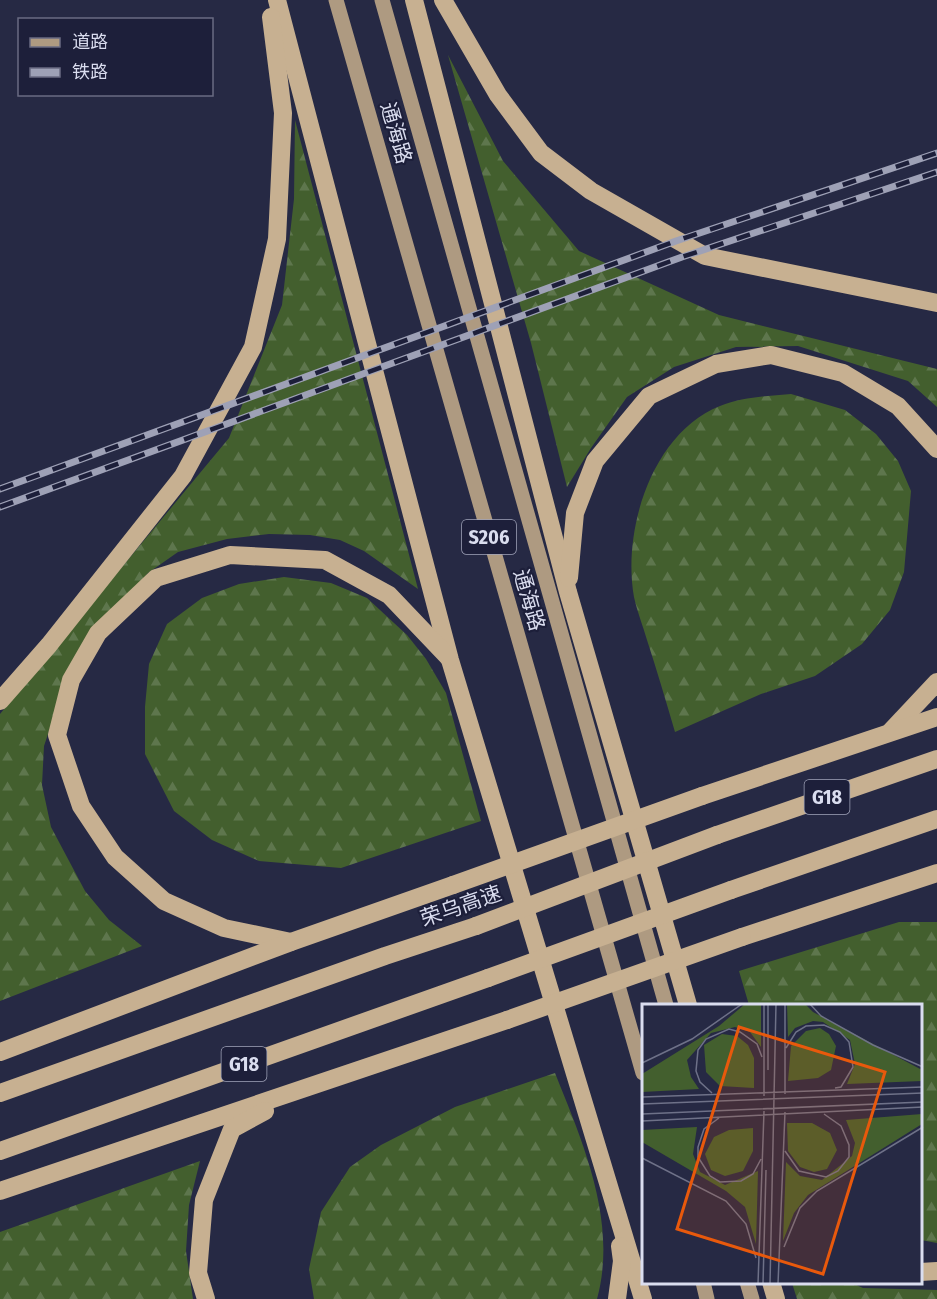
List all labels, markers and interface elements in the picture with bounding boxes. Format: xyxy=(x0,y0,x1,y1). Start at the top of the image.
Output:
legend xyxy=(18,18,213,96)
text: 道路 xyxy=(72,31,108,53)
text: 铁路 xyxy=(72,61,108,83)
street label: 通海路 xyxy=(375,99,417,167)
road number: S206 xyxy=(462,520,516,554)
street label: 通海路 xyxy=(508,566,550,634)
road number: G18 xyxy=(804,780,850,814)
street label: 荣乌高速 xyxy=(417,880,505,932)
inset map xyxy=(642,1004,922,1284)
road number: G18 xyxy=(222,1047,266,1081)

